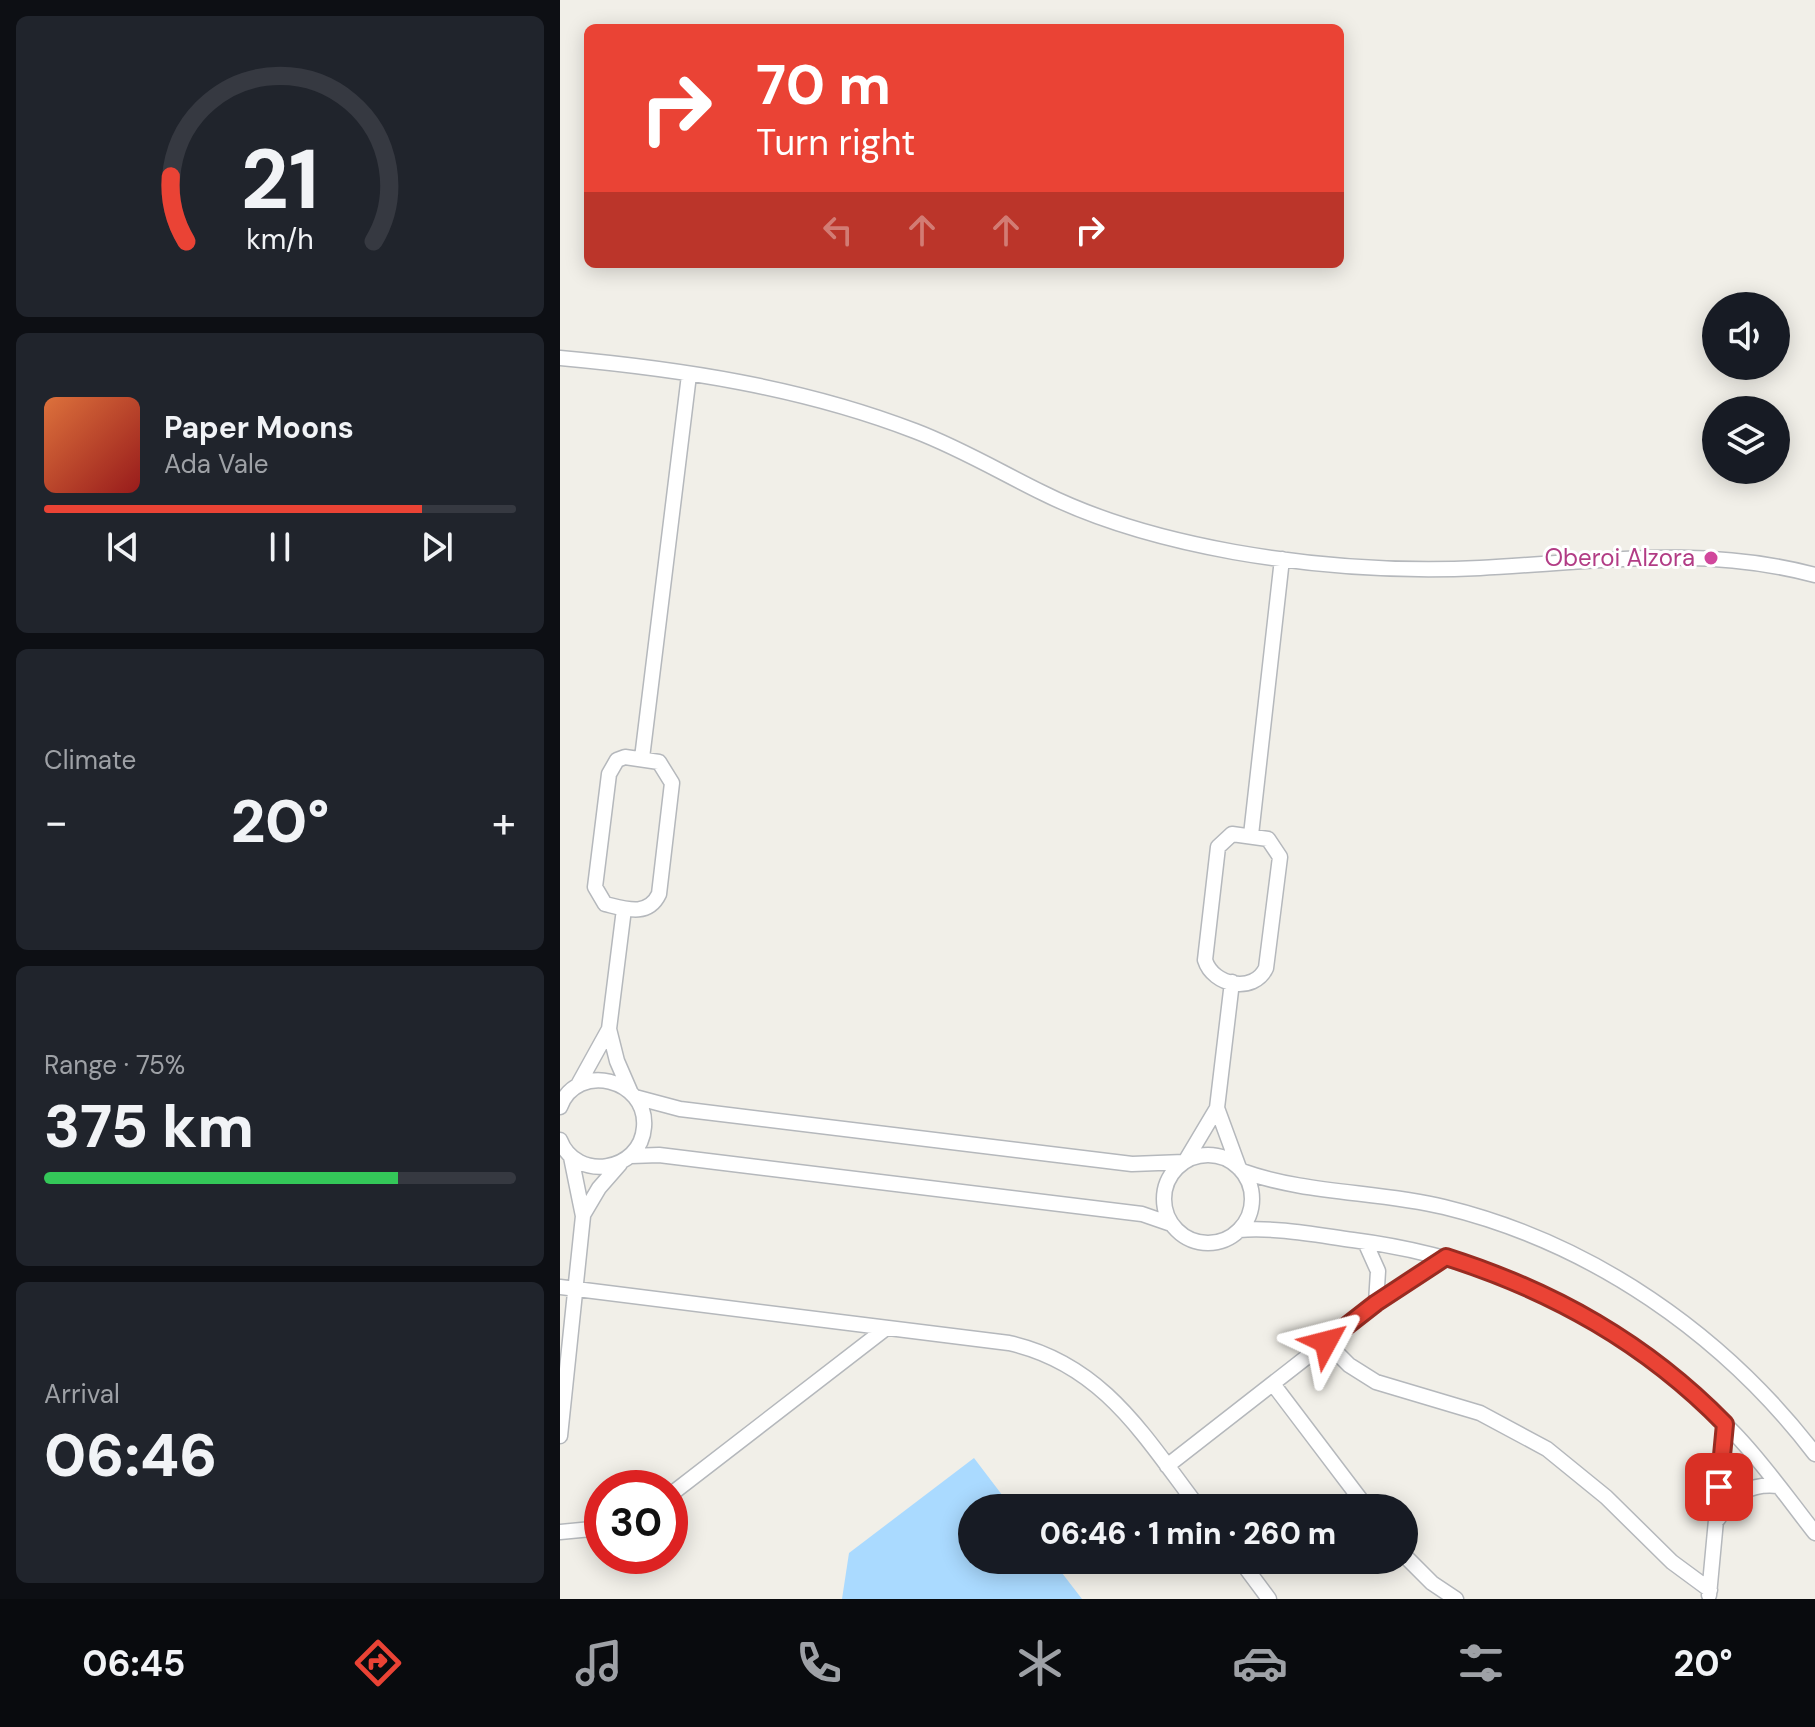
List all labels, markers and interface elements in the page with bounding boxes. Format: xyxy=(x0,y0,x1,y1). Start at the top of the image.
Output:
text: 70 m xyxy=(756,48,891,121)
icon: right xyxy=(624,56,728,160)
text: Turn right xyxy=(756,119,915,166)
text: 21 xyxy=(241,125,319,234)
icon: left xyxy=(816,208,860,252)
icon: ahead xyxy=(900,208,944,252)
icon: ahead xyxy=(984,208,1028,252)
icon: right xyxy=(1068,208,1112,252)
text: km/h xyxy=(246,221,314,258)
map controls xyxy=(1702,292,1790,484)
button: sound xyxy=(1702,292,1790,380)
button: layers xyxy=(1702,396,1790,484)
text: Paper Moons xyxy=(164,408,354,447)
text: Ada Vale xyxy=(164,447,269,481)
icon: previous xyxy=(101,525,145,569)
icon: pause xyxy=(258,525,302,569)
icon: next xyxy=(415,525,459,569)
place label: Oberoi Alzora xyxy=(1545,542,1695,573)
marker: Oberoi Alzora xyxy=(1702,549,1720,567)
text: Climate xyxy=(44,743,136,777)
text: 20° xyxy=(231,782,329,861)
text: − xyxy=(44,793,68,851)
text: + xyxy=(492,793,516,851)
text: Range · 75% xyxy=(44,1048,185,1082)
text: 375 km xyxy=(44,1087,254,1166)
position arrow xyxy=(1284,1300,1368,1384)
text: Arrival xyxy=(44,1377,120,1411)
text: 06:46 xyxy=(44,1416,217,1495)
pin xyxy=(1685,1453,1753,1521)
icon: arrive xyxy=(1697,1465,1741,1509)
speed limit sign: 30 xyxy=(584,1470,688,1574)
text: 06:46 · 1 min · 260 m xyxy=(1040,1514,1336,1553)
icon: directions xyxy=(350,1635,406,1691)
icon: music xyxy=(571,1635,627,1691)
icon: phone xyxy=(791,1635,847,1691)
icon: climate xyxy=(1012,1635,1068,1691)
icon: car xyxy=(1232,1635,1288,1691)
icon: filters xyxy=(1453,1635,1509,1691)
text: 06:45 xyxy=(82,1640,185,1687)
text: 20° xyxy=(1674,1640,1733,1687)

